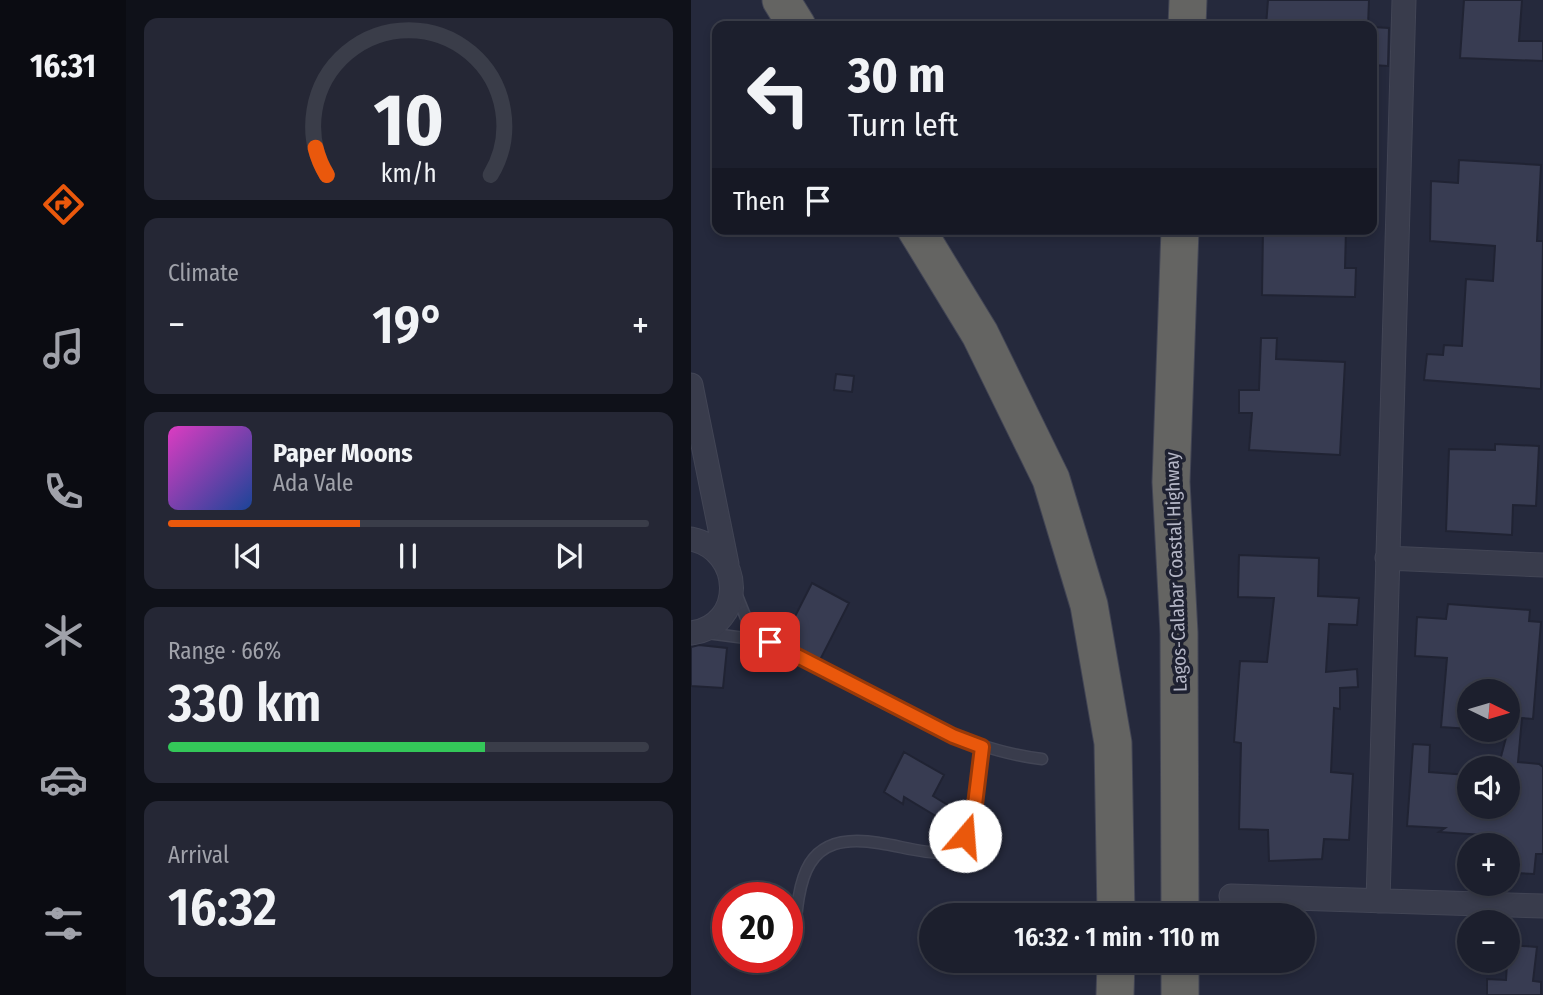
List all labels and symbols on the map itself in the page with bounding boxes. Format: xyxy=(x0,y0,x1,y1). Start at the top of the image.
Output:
street label: Lagos-Calabar Coastal Highway xyxy=(1160,451,1192,692)
pin xyxy=(740,612,800,672)
north arrow xyxy=(1457,679,1521,742)
position arrow xyxy=(928,799,1002,873)
speed limit sign: 20 xyxy=(712,882,803,973)

